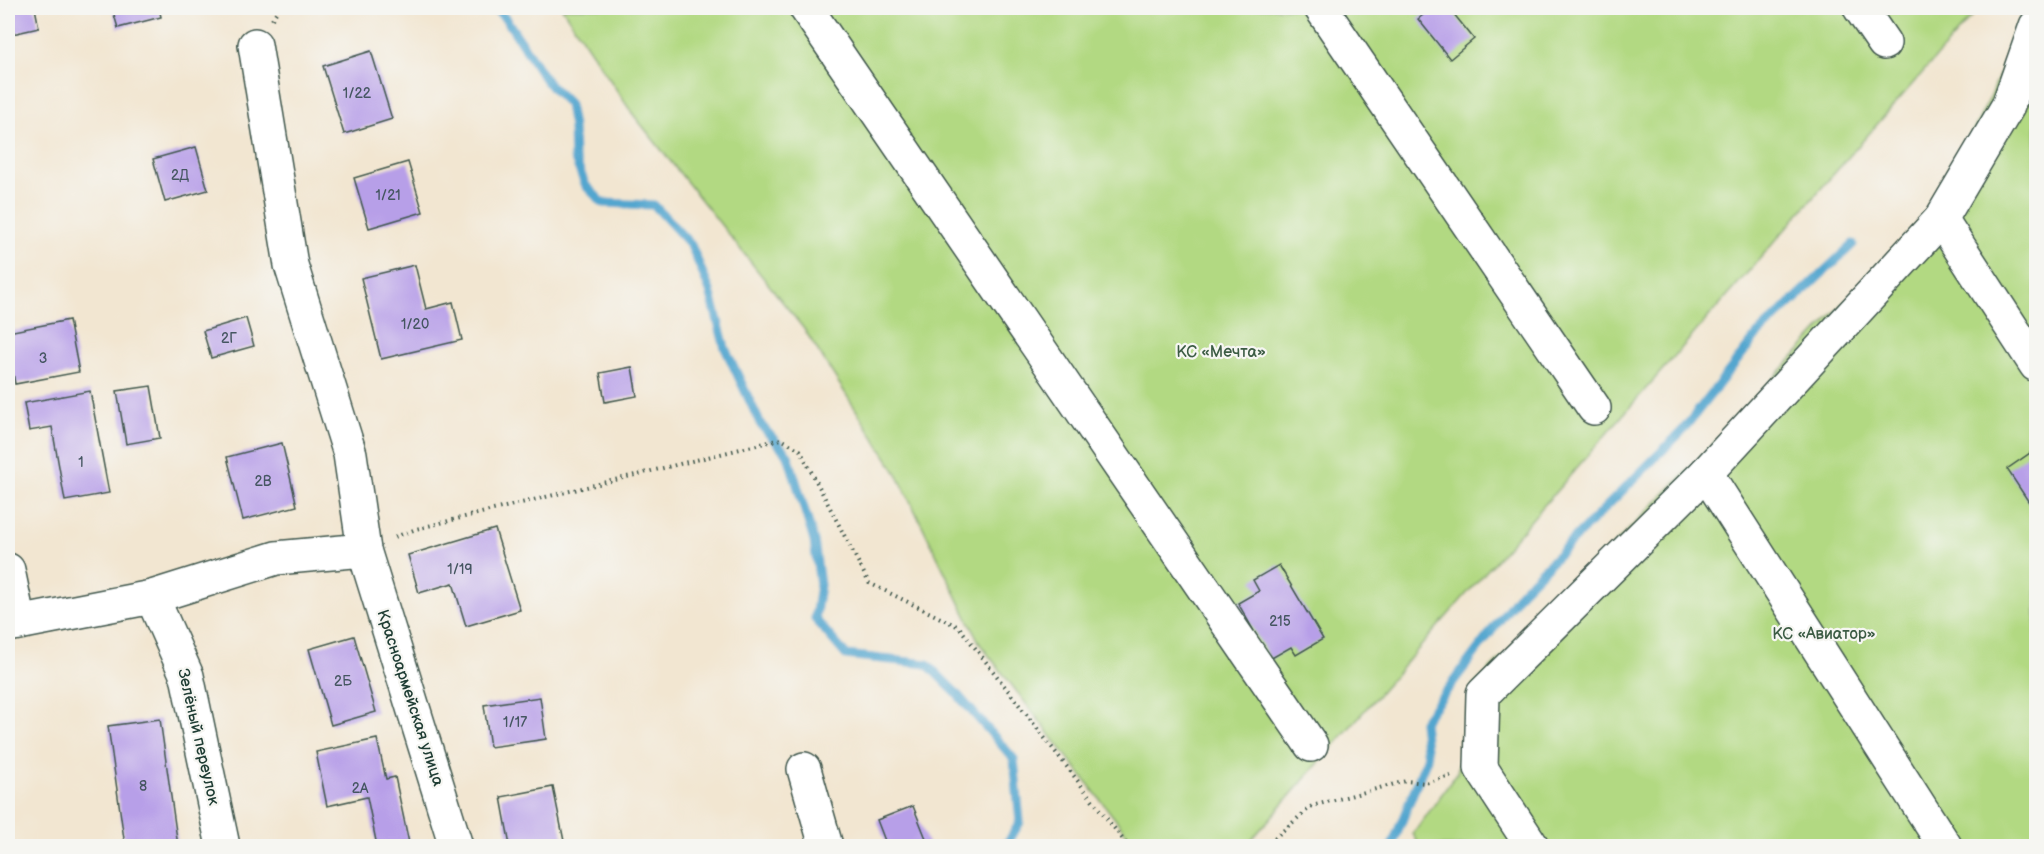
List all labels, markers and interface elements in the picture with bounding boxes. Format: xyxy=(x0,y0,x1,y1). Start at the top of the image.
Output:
house number: 1/22 xyxy=(343,85,372,102)
house number: 2Д xyxy=(171,167,189,184)
house number: 1/21 xyxy=(375,187,401,204)
house number: 1/20 xyxy=(401,316,429,333)
house number: 2Г xyxy=(221,330,237,347)
park label: КС «Мечта» xyxy=(1176,343,1266,362)
house number: 3 xyxy=(39,350,47,367)
house number: 1 xyxy=(78,454,84,471)
house number: 2В xyxy=(254,473,272,490)
house number: 1/19 xyxy=(447,561,473,578)
street label: Красноармейская улица xyxy=(373,607,448,789)
house number: 215 xyxy=(1269,613,1291,630)
park label: КС «Авиатор» xyxy=(1772,625,1876,644)
street label: Зелёный переулок xyxy=(173,667,223,808)
house number: 2Б xyxy=(334,673,352,690)
house number: 1/17 xyxy=(503,714,527,731)
house number: 8 xyxy=(139,778,147,795)
house number: 2А xyxy=(352,780,369,797)

